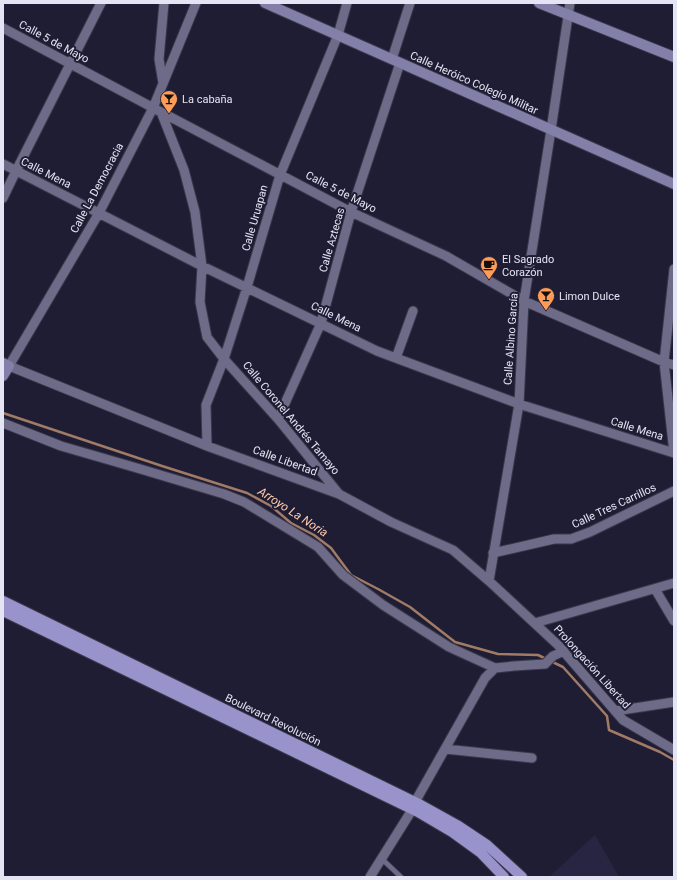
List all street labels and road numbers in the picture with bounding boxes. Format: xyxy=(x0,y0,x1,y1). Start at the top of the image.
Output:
street label: Calle 5 de Mayo xyxy=(17,18,91,66)
street label: Calle Heróico Colegio Militar xyxy=(408,49,540,117)
street label: Calle La Democracia xyxy=(68,141,126,235)
street label: Calle Mena xyxy=(19,155,73,191)
street label: Calle 5 de Mayo xyxy=(303,169,379,215)
street label: Calle Uruapan xyxy=(239,183,271,253)
street label: Calle Aztecas xyxy=(317,206,348,274)
street label: Calle Albino García xyxy=(501,292,521,386)
street label: Calle Mena xyxy=(309,299,363,335)
street label: Calle Coronel Andrés Tamayo xyxy=(240,359,342,477)
street label: Calle Mena xyxy=(609,415,665,443)
street label: Calle Libertad xyxy=(251,443,319,479)
street label: Calle Tres Carrillos xyxy=(570,481,658,531)
street label: Prolongación Libertad xyxy=(551,623,633,711)
street label: Boulevard Revolución xyxy=(223,691,323,749)

